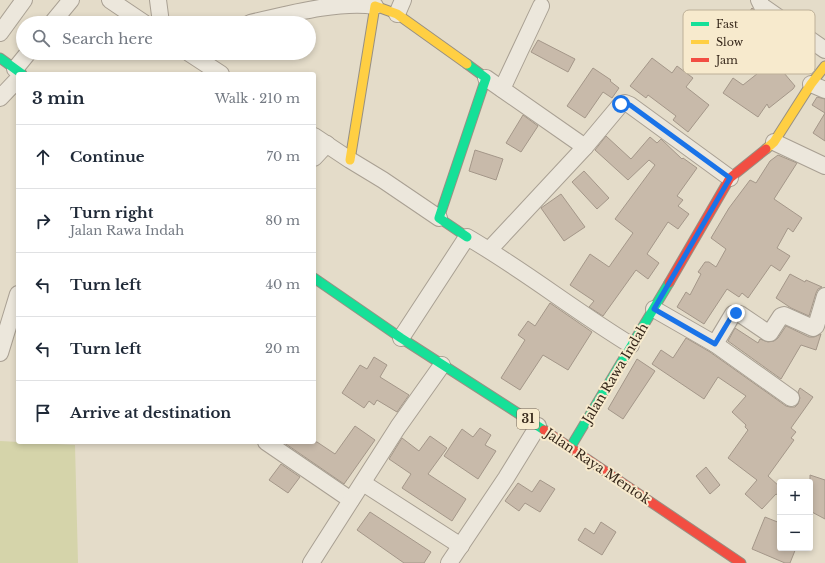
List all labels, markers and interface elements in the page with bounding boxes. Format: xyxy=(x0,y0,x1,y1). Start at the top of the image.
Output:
legend xyxy=(683,10,815,74)
search box xyxy=(16,16,316,60)
text: Fast xyxy=(716,17,739,31)
icon: search xyxy=(30,27,52,49)
text: Search here xyxy=(62,29,153,48)
text: Slow xyxy=(716,35,744,49)
text: Jam xyxy=(714,53,738,67)
text: 3 min xyxy=(32,88,85,109)
text: Walk · 210 m xyxy=(215,90,300,107)
route start xyxy=(612,95,630,113)
icon: ahead xyxy=(32,146,54,168)
text: Continue xyxy=(70,147,145,166)
text: 70 m xyxy=(267,148,300,165)
text: Turn right xyxy=(70,203,153,222)
icon: right xyxy=(32,210,54,232)
text: 80 m xyxy=(265,212,300,229)
text: Jalan Rawa Indah xyxy=(70,222,184,239)
icon: left xyxy=(32,274,54,296)
text: Turn left xyxy=(70,275,141,294)
text: 40 m xyxy=(265,276,300,293)
route end xyxy=(727,304,745,322)
street label: Jalan Rawa Indah xyxy=(578,320,652,428)
icon: left xyxy=(32,338,54,360)
text: Turn left xyxy=(70,339,141,358)
text: 20 m xyxy=(265,340,300,357)
icon: arrive xyxy=(32,402,54,424)
text: Arrive at destination xyxy=(70,403,231,422)
road number: 31 xyxy=(517,409,539,429)
street label: Jalan Raya Mentok xyxy=(540,424,654,508)
map controls xyxy=(777,479,813,551)
button: + xyxy=(777,479,813,515)
button: − xyxy=(777,515,813,551)

